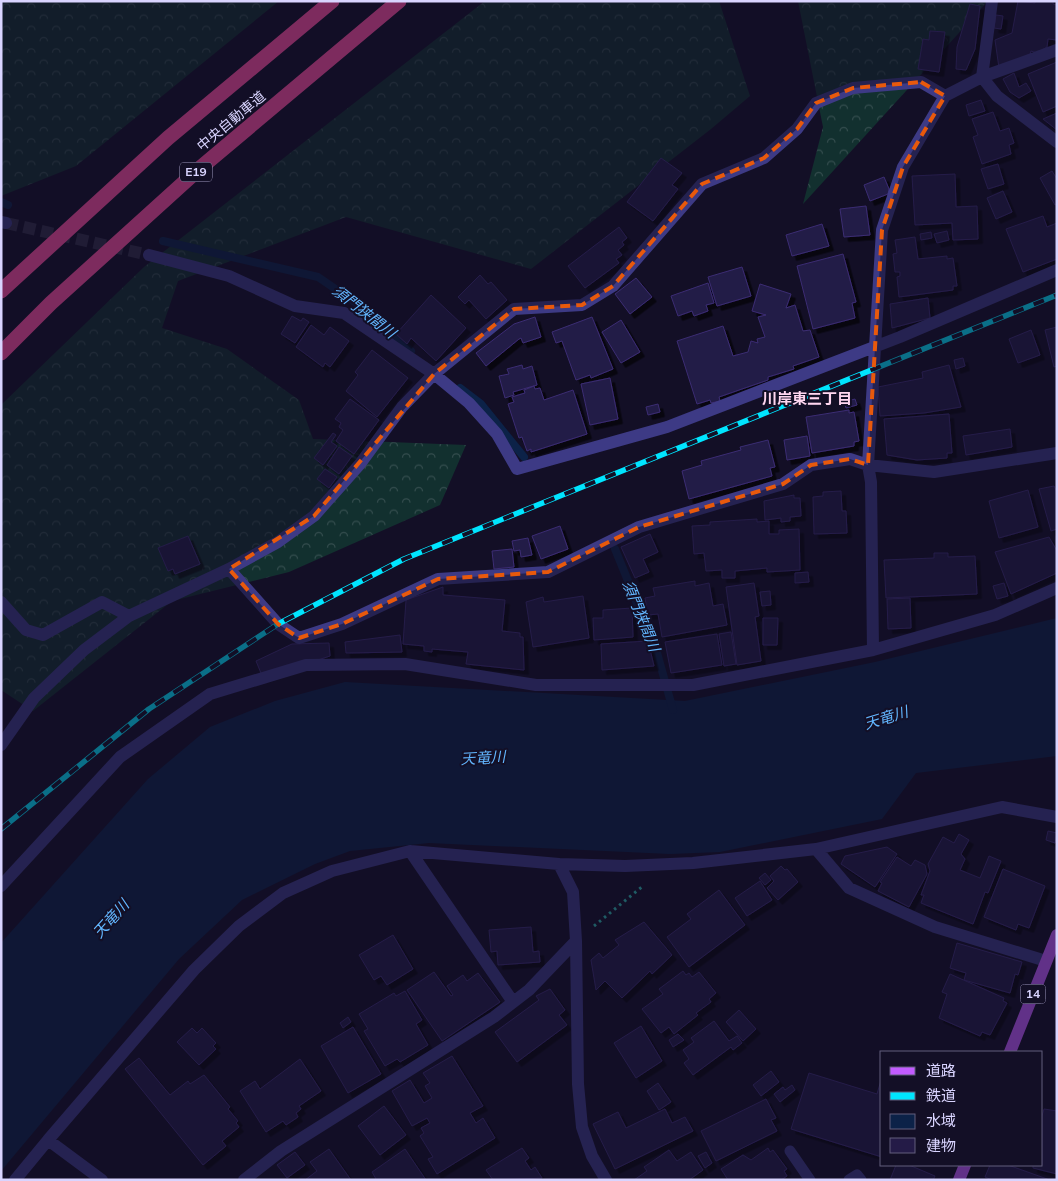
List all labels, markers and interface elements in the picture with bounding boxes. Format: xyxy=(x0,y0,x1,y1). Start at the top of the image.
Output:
street label: 中央自動車道 xyxy=(193,87,269,155)
road number: E19 xyxy=(180,162,212,182)
water label: 須門狭間川 xyxy=(329,281,401,343)
district label: 川岸東三丁目 xyxy=(762,389,852,408)
water label: 須門狭間川 xyxy=(619,577,665,656)
water label: 天竜川 xyxy=(862,701,912,733)
water label: 天竜川 xyxy=(460,747,508,768)
water label: 天竜川 xyxy=(89,894,134,942)
road number: 14 xyxy=(1020,984,1046,1004)
legend xyxy=(880,1051,1043,1166)
text: 道路 xyxy=(926,1061,956,1080)
text: 鉄道 xyxy=(926,1086,956,1105)
text: 水域 xyxy=(926,1111,956,1130)
text: 建物 xyxy=(926,1136,956,1155)

